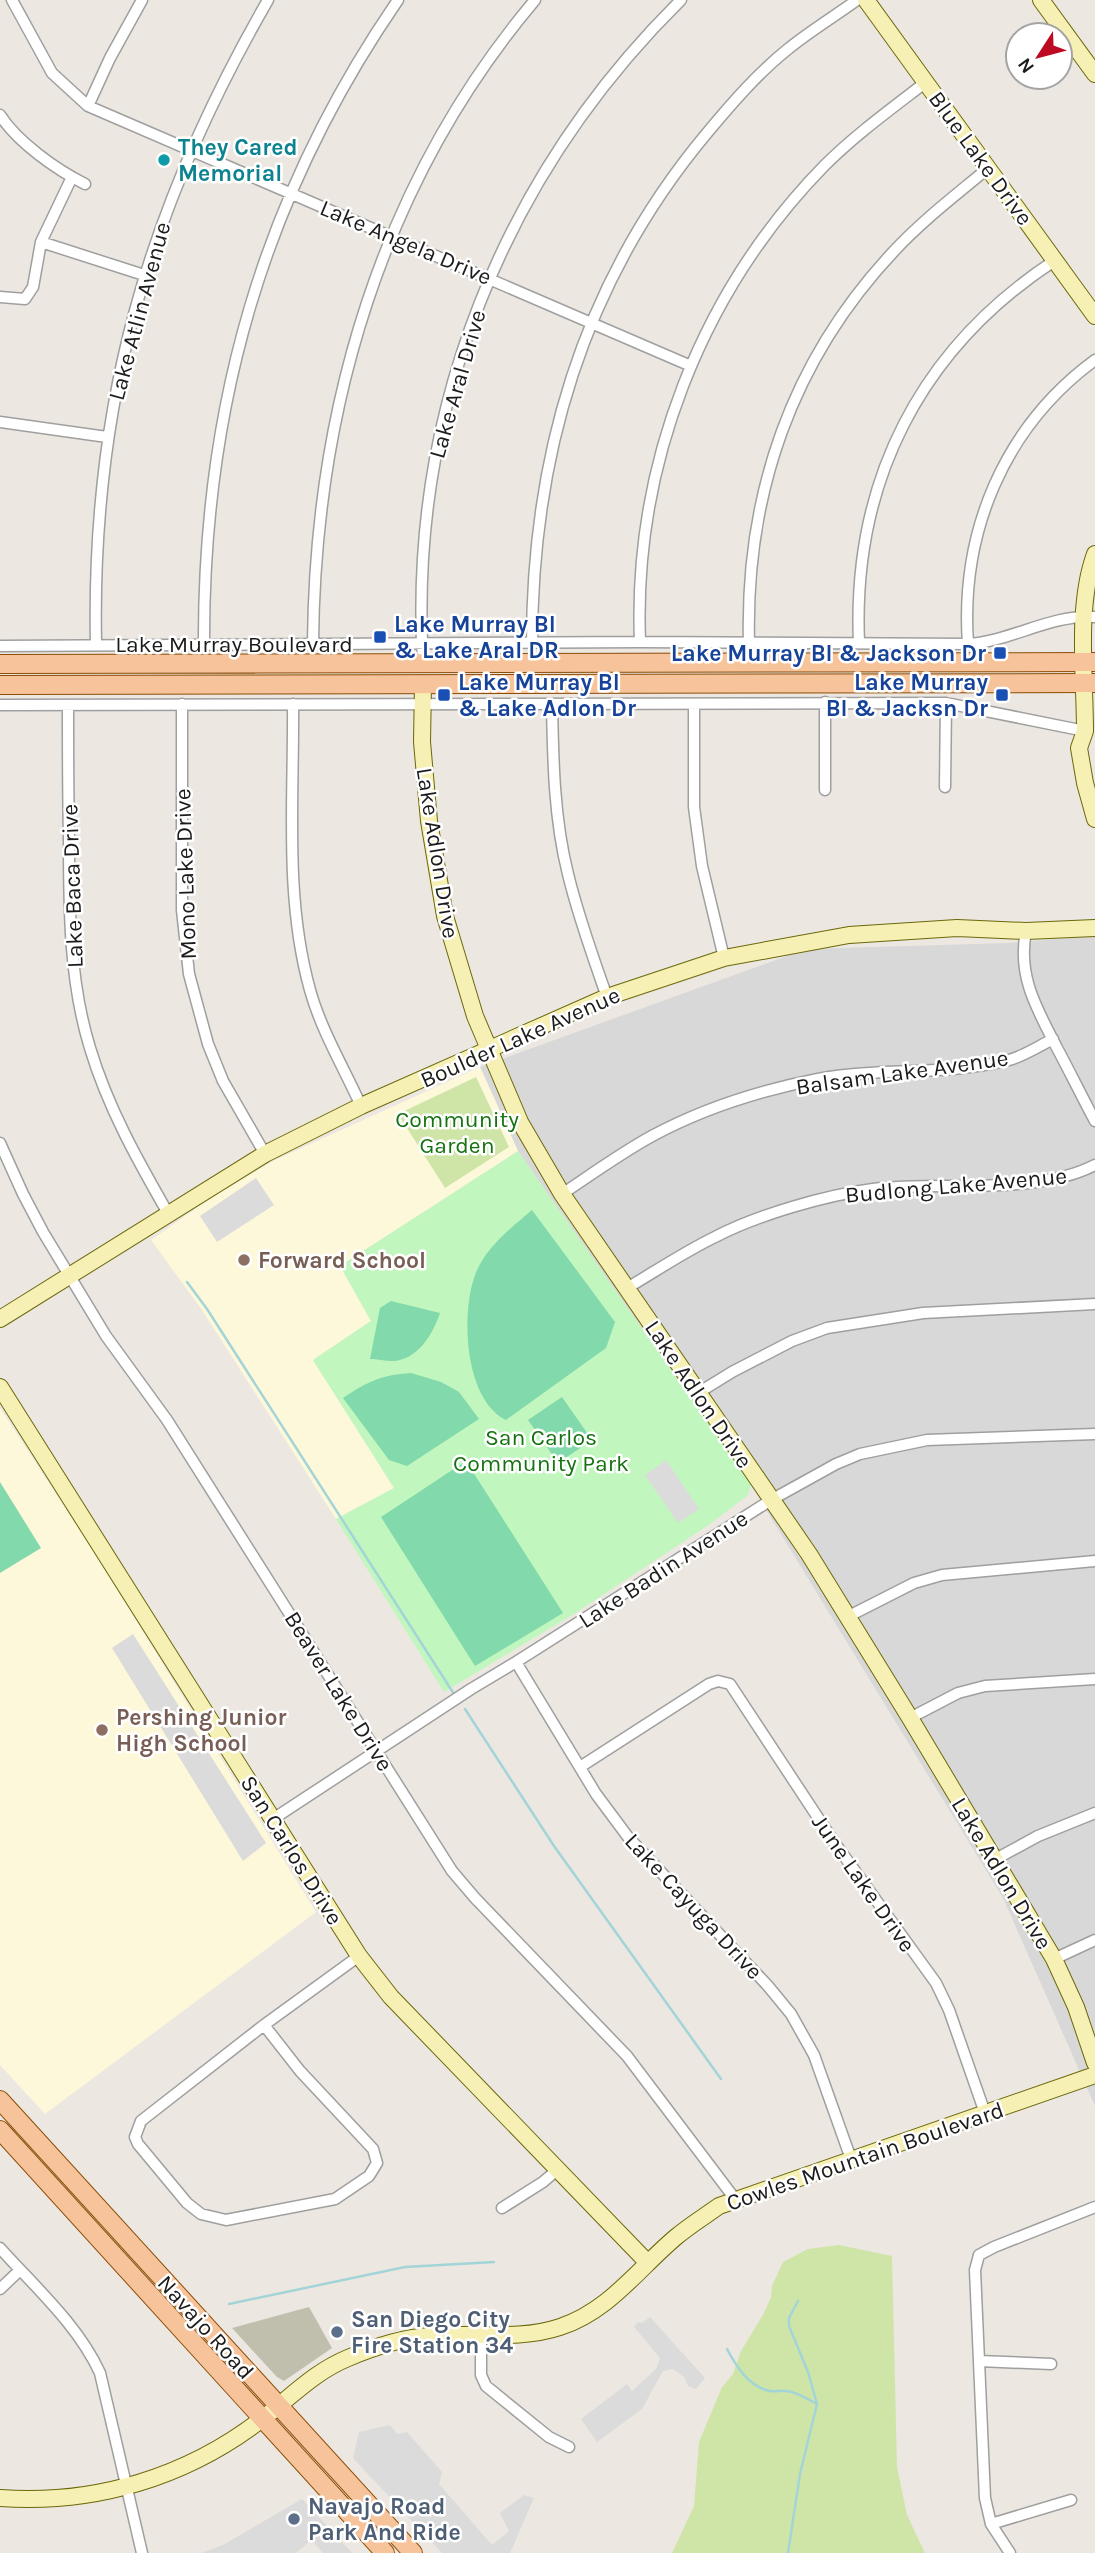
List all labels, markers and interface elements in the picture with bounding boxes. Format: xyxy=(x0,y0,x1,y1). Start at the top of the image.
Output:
north arrow xyxy=(1004,21,1074,91)
text: N xyxy=(1013,53,1039,77)
street label: Blue Lake Drive xyxy=(923,86,1038,231)
place label: They Cared Memorial xyxy=(178,134,298,187)
marker: They Cared Memorial xyxy=(156,152,172,168)
street label: Lake Angela Drive xyxy=(316,194,496,291)
street label: Lake Atlin Avenue xyxy=(103,219,176,403)
street label: Lake Aral Drive xyxy=(423,307,492,462)
place label: Lake Murray Bl & Lake Aral DR xyxy=(394,611,559,664)
marker: Lake Murray Bl & Lake Aral DR xyxy=(372,629,388,645)
street label: Lake Murray Boulevard xyxy=(115,631,353,658)
place label: Lake Murray Bl & Jackson Dr xyxy=(671,640,986,667)
marker: Lake Murray Bl & Jackson Dr xyxy=(992,645,1008,661)
place label: Lake Murray Bl & Lake Adlon Dr xyxy=(458,669,636,722)
place label: Lake Murray Bl & Jacksn Dr xyxy=(826,669,988,722)
marker: Lake Murray Bl & Lake Adlon Dr xyxy=(436,687,452,703)
marker: Lake Murray Bl & Jacksn Dr xyxy=(994,687,1010,703)
street label: Lake Adlon Drive xyxy=(411,766,464,940)
street label: Mono Lake Drive xyxy=(169,788,202,960)
street label: Lake Baca Drive xyxy=(56,803,89,969)
street label: Boulder Lake Avenue xyxy=(416,981,624,1094)
street label: Balsam Lake Avenue xyxy=(794,1044,1010,1101)
park label: Community Garden xyxy=(395,1106,519,1159)
street label: Budlong Lake Avenue xyxy=(844,1162,1068,1209)
place label: Forward School xyxy=(258,1247,426,1274)
marker: Forward School xyxy=(236,1252,252,1268)
street label: Lake Adlon Drive xyxy=(639,1315,758,1473)
park label: San Carlos Community Park xyxy=(453,1424,629,1477)
street label: Lake Badin Avenue xyxy=(574,1505,753,1634)
street label: Beaver Lake Drive xyxy=(279,1606,399,1776)
place label: Pershing Junior High School xyxy=(116,1704,287,1757)
marker: Pershing Junior High School xyxy=(94,1722,110,1738)
street label: San Carlos Drive xyxy=(235,1770,348,1930)
street label: Lake Adlon Drive xyxy=(946,1792,1058,1954)
street label: June Lake Drive xyxy=(806,1809,921,1957)
street label: Lake Cayuga Drive xyxy=(619,1828,768,1985)
street label: Cowles Mountain Boulevard xyxy=(723,2096,1007,2217)
street label: Navajo Road xyxy=(152,2270,259,2385)
place label: San Diego City Fire Station 34 xyxy=(351,2306,513,2359)
marker: San Diego City Fire Station 34 xyxy=(329,2324,345,2340)
place label: Navajo Road Park And Ride xyxy=(308,2493,461,2546)
marker: Navajo Road Park And Ride xyxy=(286,2511,302,2527)

